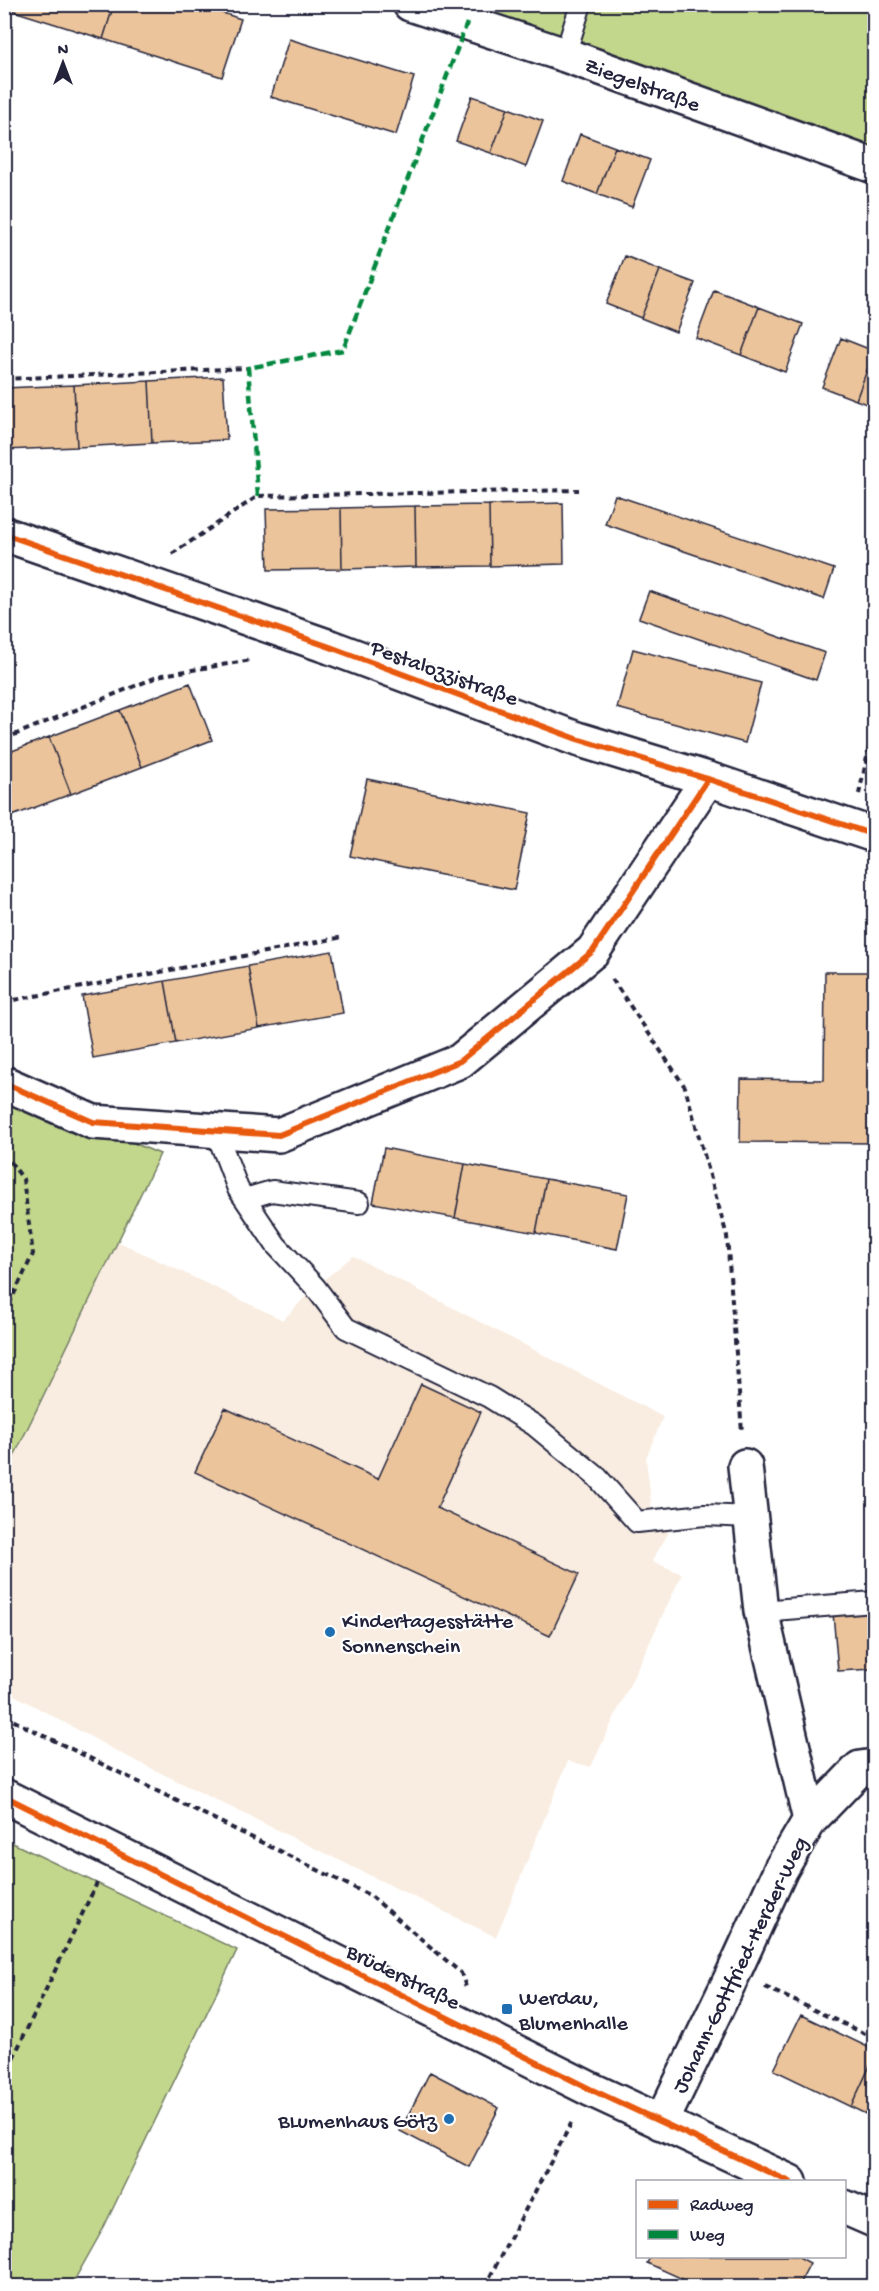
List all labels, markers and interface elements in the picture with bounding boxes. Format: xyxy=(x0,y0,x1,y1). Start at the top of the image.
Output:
north arrow xyxy=(33,33,93,93)
text: N xyxy=(58,42,69,61)
street label: Ziegelstraße xyxy=(580,54,703,120)
street label: Pestalozzistraße xyxy=(365,636,522,714)
place label: Kindertagesstätte Sonnenschein xyxy=(342,1610,514,1661)
marker: Kindertagesstätte Sonnenschein xyxy=(323,1625,337,1639)
street label: Johann-Gottfried-Herder-Weg xyxy=(668,1833,815,2098)
street label: Brüderstraße xyxy=(340,1939,464,2018)
place label: Werdau, Blumenhalle xyxy=(518,1987,629,2038)
marker: Werdau, Blumenhalle xyxy=(500,2002,514,2016)
place label: BLumenhaus Götz xyxy=(277,2110,438,2136)
marker: BLumenhaus Götz xyxy=(442,2112,456,2126)
legend xyxy=(636,2180,846,2258)
text: Radweg xyxy=(690,2196,753,2217)
text: Weg xyxy=(690,2226,725,2247)

